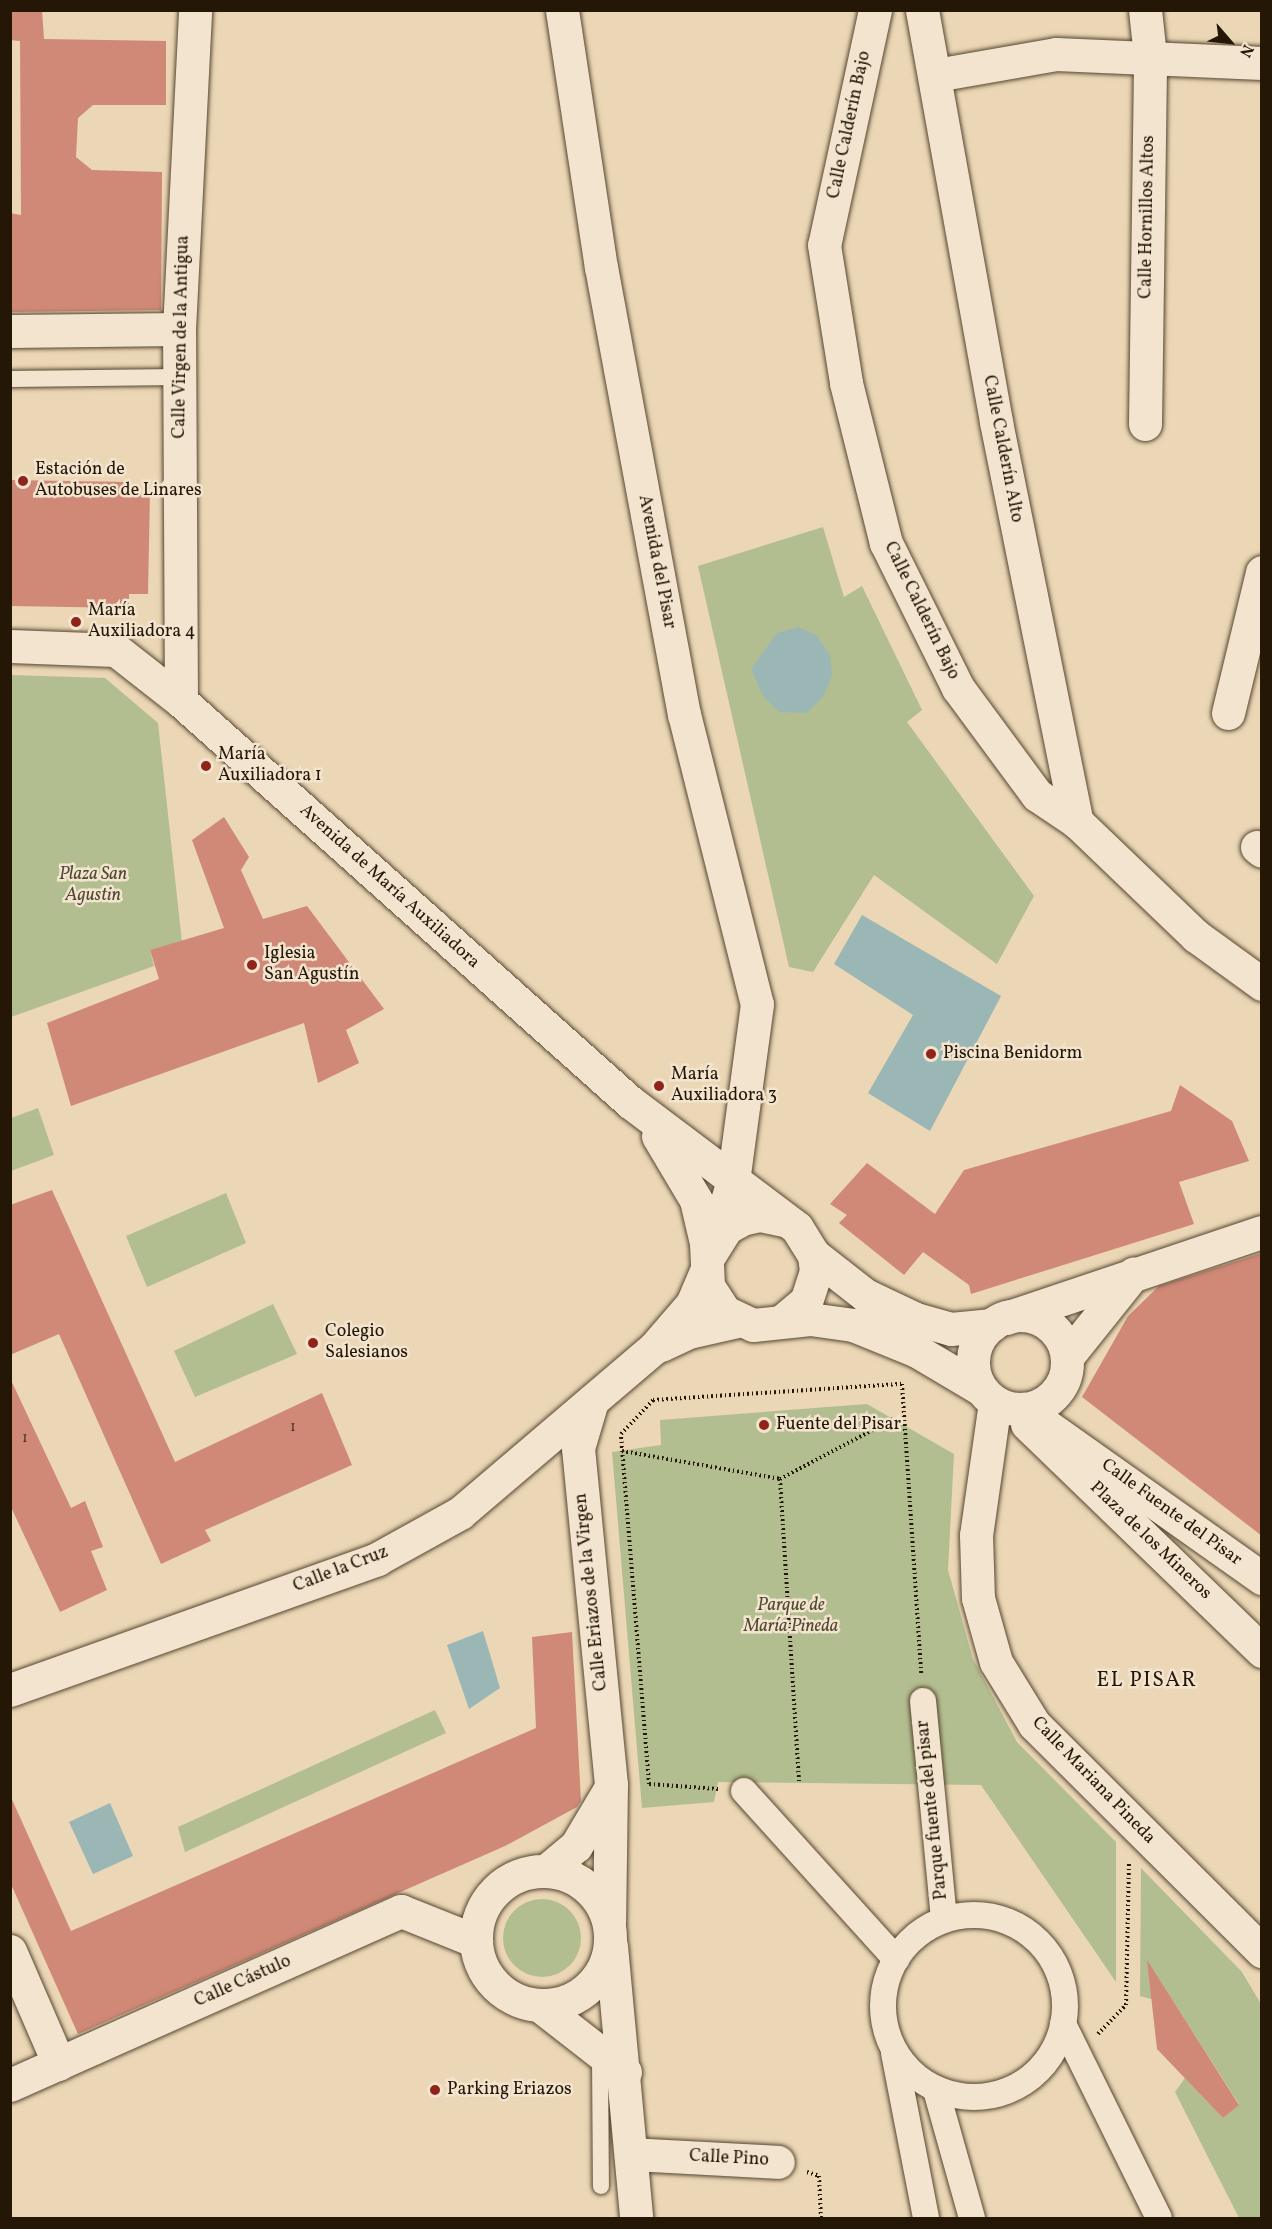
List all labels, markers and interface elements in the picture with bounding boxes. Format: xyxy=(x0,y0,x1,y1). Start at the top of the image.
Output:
north arrow xyxy=(1200,12,1260,72)
text: N xyxy=(1233,40,1258,61)
street label: Calle Calderín Bajo xyxy=(824,49,876,201)
street label: Calle Hornillos Altos xyxy=(1136,135,1160,299)
street label: Calle Virgen de la Antigua xyxy=(169,235,195,439)
street label: Calle Calderín Alto xyxy=(977,374,1027,524)
place label: Estación de Autobuses de Linares xyxy=(35,460,202,502)
marker: Estación de Autobuses de Linares xyxy=(16,474,30,488)
street label: Avenida del Pisar xyxy=(632,493,680,631)
street label: Calle Calderín Bajo xyxy=(878,539,964,683)
place label: María Auxiliadora 4 xyxy=(88,601,196,644)
marker: María Auxiliadora 4 xyxy=(69,615,83,629)
place label: María Auxiliadora 1 xyxy=(218,745,322,788)
marker: María Auxiliadora 1 xyxy=(199,759,213,773)
street label: Avenida de María Auxiliadora xyxy=(294,800,484,974)
park label: Plaza San Agustin xyxy=(59,865,127,908)
place label: Iglesia San Agustín xyxy=(264,944,359,986)
marker: Iglesia San Agustín xyxy=(245,958,259,972)
place label: Piscina Benidorm xyxy=(943,1043,1082,1065)
marker: Piscina Benidorm xyxy=(924,1047,938,1061)
place label: María Auxiliadora 3 xyxy=(671,1065,777,1108)
marker: María Auxiliadora 3 xyxy=(652,1079,666,1093)
place label: Colegio Salesianos xyxy=(325,1322,408,1364)
marker: Colegio Salesianos xyxy=(306,1336,320,1350)
place label: Fuente del Pisar xyxy=(776,1414,901,1436)
marker: Fuente del Pisar xyxy=(757,1418,771,1432)
house number: 1 xyxy=(290,1419,296,1437)
house number: 1 xyxy=(22,1430,28,1448)
street label: Calle Fuente del Pisar xyxy=(1096,1455,1246,1571)
street label: Plaza de los Mineros xyxy=(1085,1477,1215,1605)
street label: Calle Eriazos de la Virgen xyxy=(571,1492,613,1692)
street label: Calle la Cruz xyxy=(290,1542,392,1598)
park label: Parque de María Pineda xyxy=(744,1596,838,1638)
district label: EL PISAR xyxy=(1097,1668,1197,1694)
street label: Calle Mariana Pineda xyxy=(1027,1713,1159,1849)
street label: Parque fuente del pisar xyxy=(913,1719,953,1901)
street label: Calle Cástulo xyxy=(191,1951,295,2013)
place label: Parking Eriazos xyxy=(447,2079,572,2101)
marker: Parking Eriazos xyxy=(428,2083,442,2097)
street label: Calle Pino xyxy=(689,2146,769,2172)

